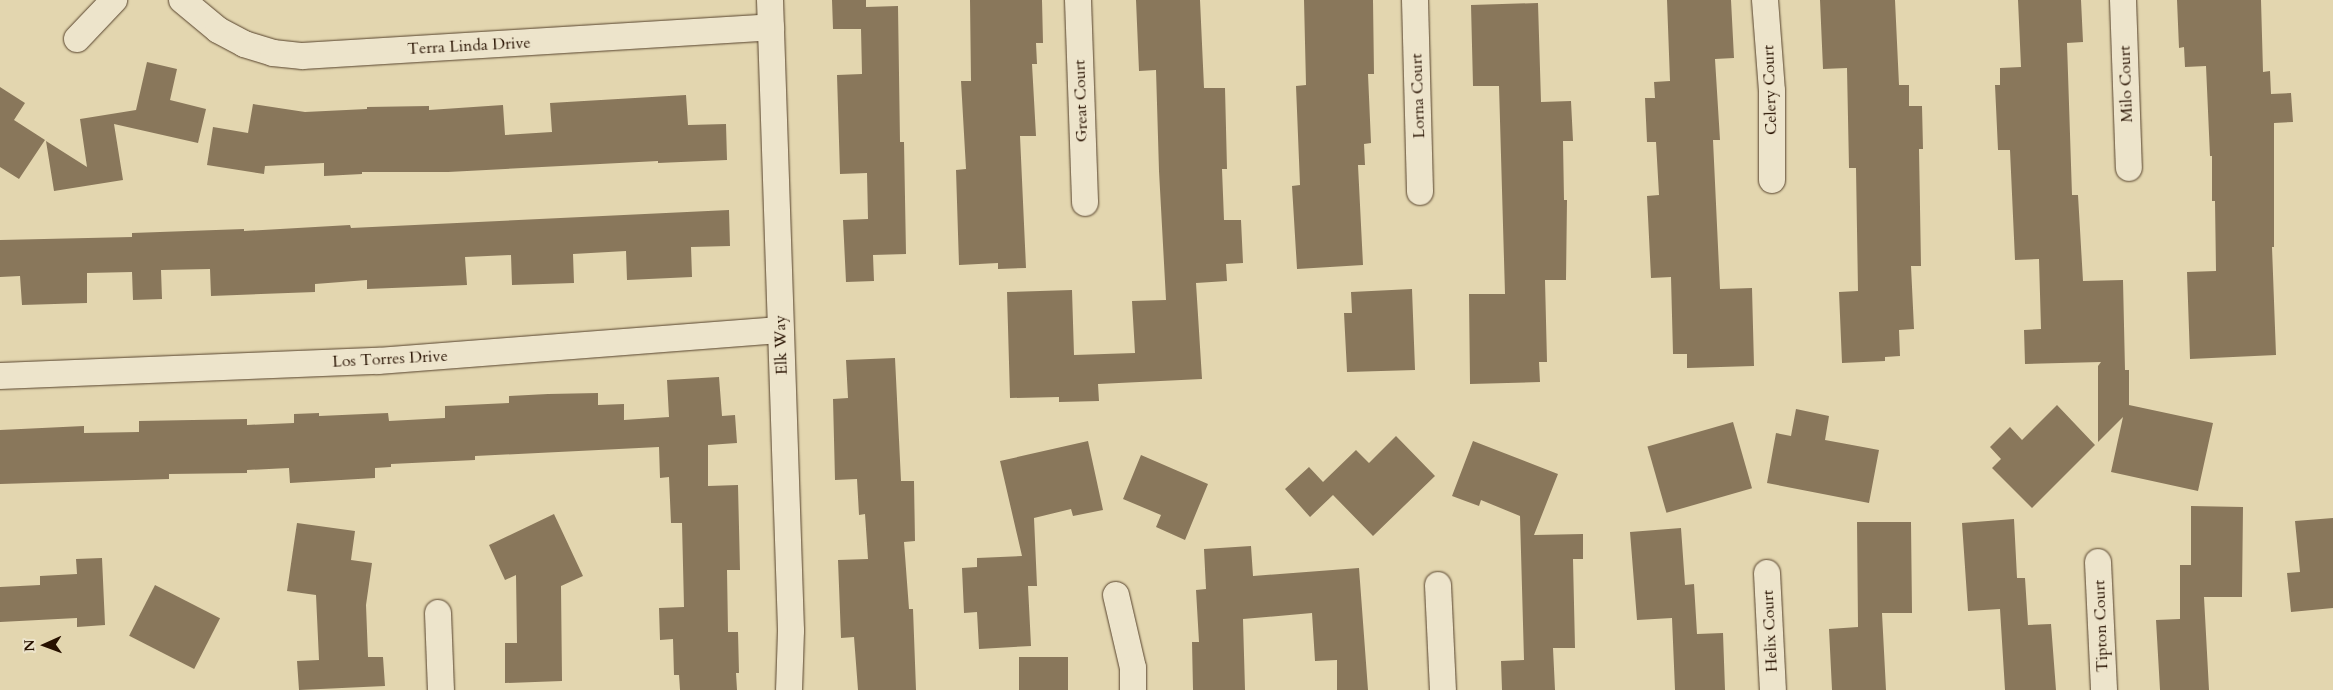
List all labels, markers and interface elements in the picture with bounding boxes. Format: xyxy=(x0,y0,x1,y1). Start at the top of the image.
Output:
street label: Terra Linda Drive xyxy=(407,33,531,59)
street label: Celery Court xyxy=(1759,45,1781,135)
street label: Milo Court xyxy=(2115,45,2137,123)
street label: Lorna Court xyxy=(1407,53,1429,139)
street label: Great Court xyxy=(1070,59,1092,143)
street label: Elk Way xyxy=(770,315,792,375)
street label: Los Torres Drive xyxy=(332,346,448,372)
street label: Tipton Court xyxy=(2090,579,2112,673)
street label: Helix Court xyxy=(1758,590,1782,672)
north arrow xyxy=(20,620,70,670)
text: N xyxy=(20,639,39,652)

